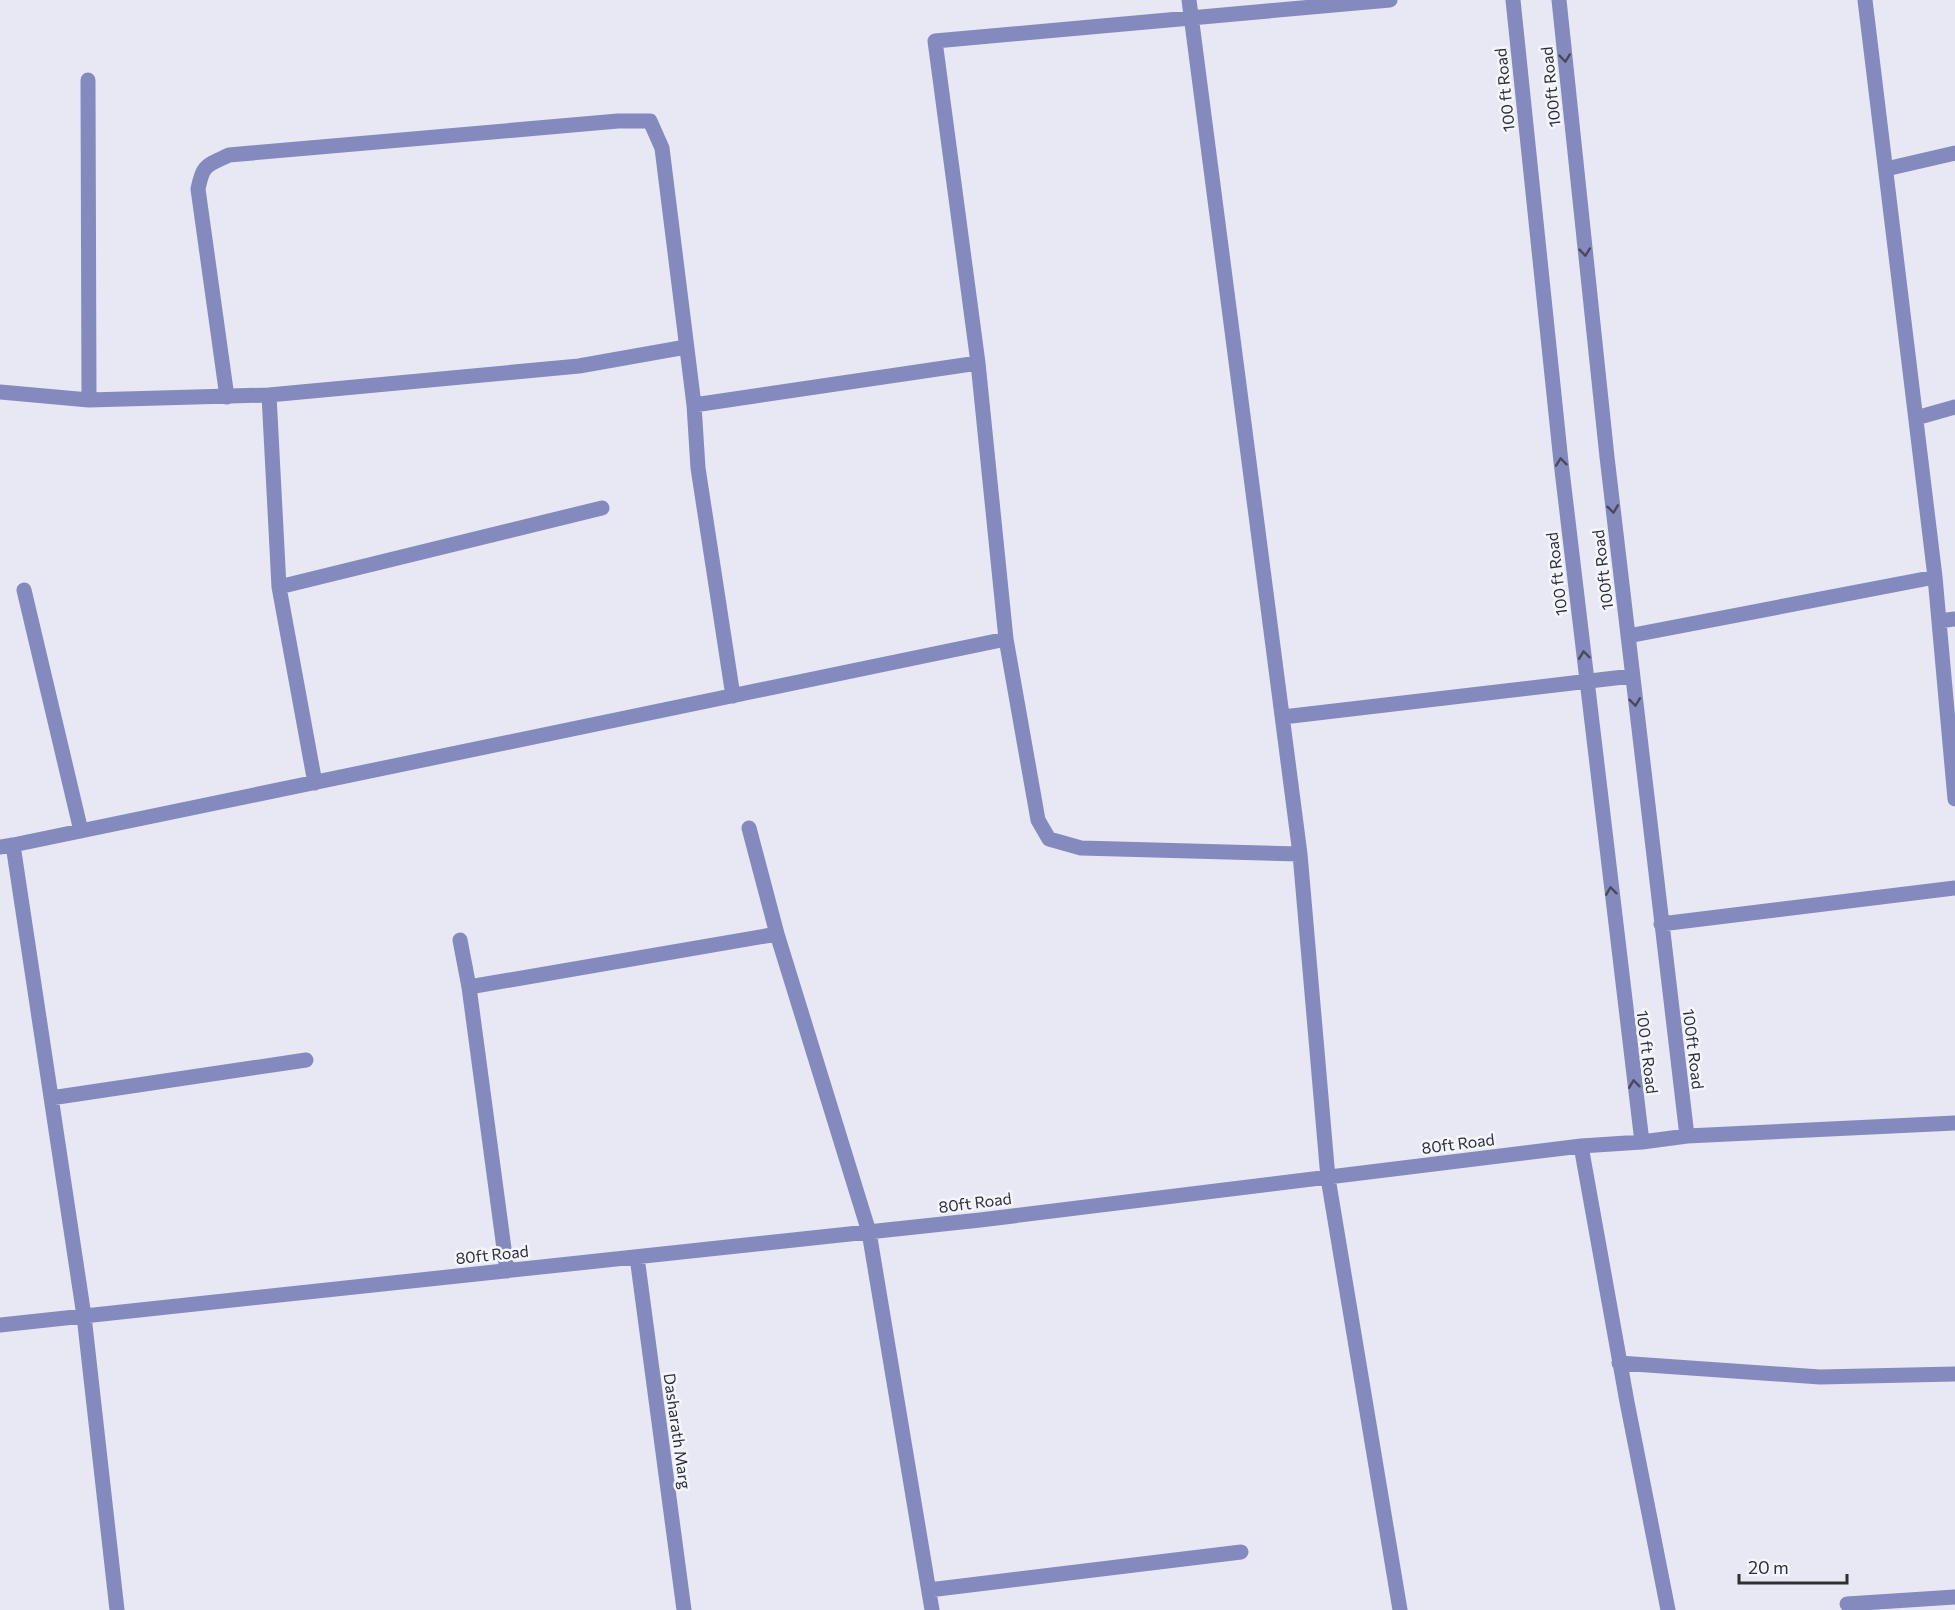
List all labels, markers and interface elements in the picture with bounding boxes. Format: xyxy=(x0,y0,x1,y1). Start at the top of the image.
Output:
street label: 100ft Road xyxy=(1536,46,1564,128)
street label: 100 ft Road xyxy=(1490,47,1518,133)
one-way arrow xyxy=(1558,54,1571,63)
one-way arrow xyxy=(1578,248,1591,257)
one-way arrow xyxy=(1556,457,1568,466)
one-way arrow xyxy=(1606,504,1619,513)
street label: 100ft Road xyxy=(1588,529,1616,611)
street label: 100 ft Road xyxy=(1541,531,1571,617)
one-way arrow xyxy=(1578,651,1591,660)
one-way arrow xyxy=(1628,698,1641,707)
one-way arrow xyxy=(1605,886,1618,895)
street label: 100ft Road xyxy=(1680,1008,1708,1090)
street label: 100 ft Road xyxy=(1633,1009,1663,1095)
one-way arrow xyxy=(1629,1080,1641,1089)
street label: 80ft Road xyxy=(1420,1129,1496,1157)
street label: 80ft Road xyxy=(937,1188,1013,1216)
street label: 80ft Road xyxy=(454,1241,530,1267)
street label: Dasharath Marg xyxy=(660,1372,696,1491)
scale bar xyxy=(1739,1547,1847,1585)
text: 20 m xyxy=(1748,1556,1789,1578)

